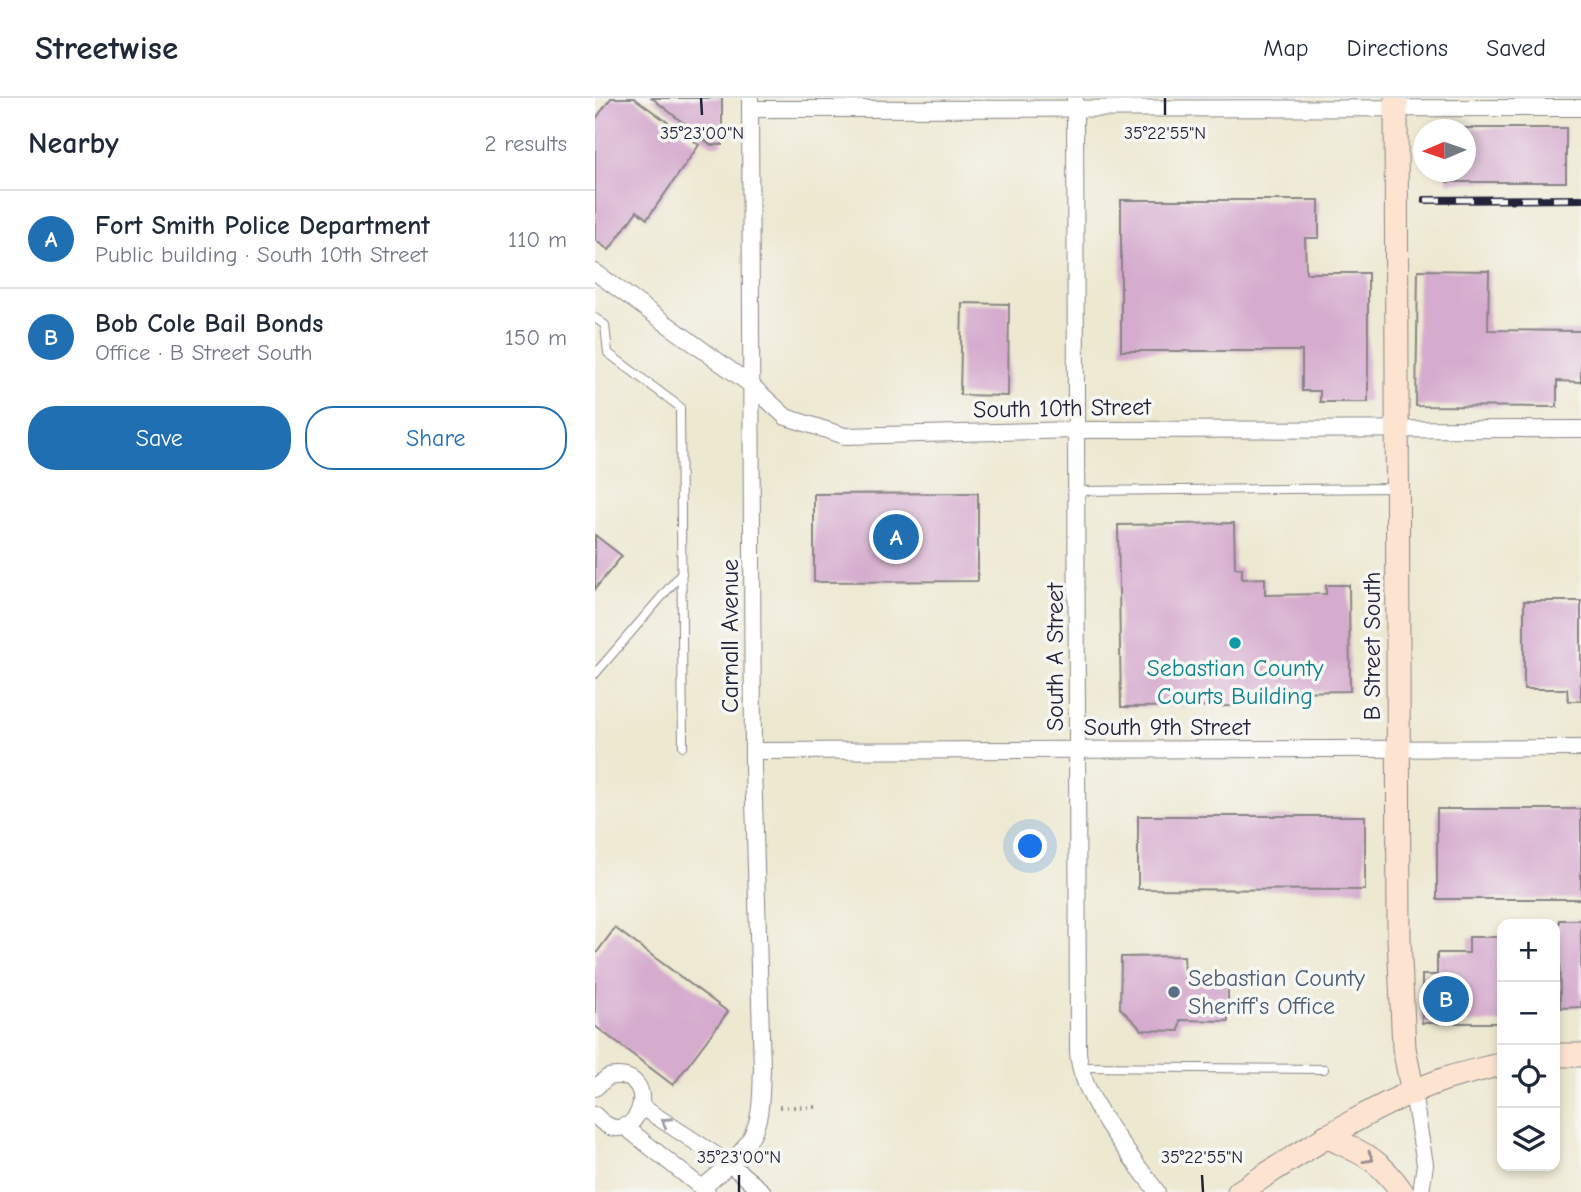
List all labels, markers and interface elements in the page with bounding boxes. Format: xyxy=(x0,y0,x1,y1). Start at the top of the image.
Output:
text: Streetwise xyxy=(35,29,178,67)
text: Map xyxy=(1263,34,1309,62)
text: Directions xyxy=(1347,34,1448,62)
text: Saved xyxy=(1486,34,1546,62)
north arrow xyxy=(1413,119,1476,182)
text: 35°23'00"N xyxy=(660,123,744,144)
text: 35°22'55"N xyxy=(1124,123,1206,144)
text: Nearby xyxy=(28,126,119,161)
text: 2 results xyxy=(485,130,567,157)
text: Fort Smith Police Department xyxy=(95,211,430,241)
text: A xyxy=(45,226,57,253)
text: 110 m xyxy=(508,226,567,253)
text: Public building · South 10th Street xyxy=(95,241,428,268)
text: Bob Cole Bail Bonds xyxy=(95,309,323,339)
text: B xyxy=(44,324,58,351)
text: 150 m xyxy=(505,324,567,351)
text: Office · B Street South xyxy=(95,339,313,366)
street label: South 10th Street xyxy=(973,392,1152,424)
button: Save xyxy=(28,406,291,470)
button: Share xyxy=(305,406,567,470)
pin: A xyxy=(873,511,919,563)
street label: Carnall Avenue xyxy=(716,559,744,713)
street label: B Street South xyxy=(1358,572,1386,720)
street label: South A Street xyxy=(1041,582,1069,731)
marker: Sebastian County Courts Building xyxy=(1227,635,1243,651)
place label: Sebastian County Courts Building xyxy=(1146,654,1324,710)
street label: South 9th Street xyxy=(1084,713,1251,741)
your location xyxy=(1013,829,1047,863)
map controls xyxy=(1497,919,1560,1171)
button: + xyxy=(1497,919,1560,982)
place label: Sebastian County Sheriff's Office xyxy=(1188,964,1365,1020)
pin: B xyxy=(1423,973,1469,1025)
button: − xyxy=(1497,982,1560,1045)
marker: Sebastian County Sheriff's Office xyxy=(1166,984,1182,1000)
button: locate xyxy=(1497,1045,1560,1108)
button: layers xyxy=(1497,1108,1560,1171)
one-way arrow xyxy=(660,1118,673,1131)
text: 35°23'00"N xyxy=(697,1147,781,1168)
text: 35°22'55"N xyxy=(1161,1147,1243,1168)
one-way arrow xyxy=(1362,1150,1374,1163)

